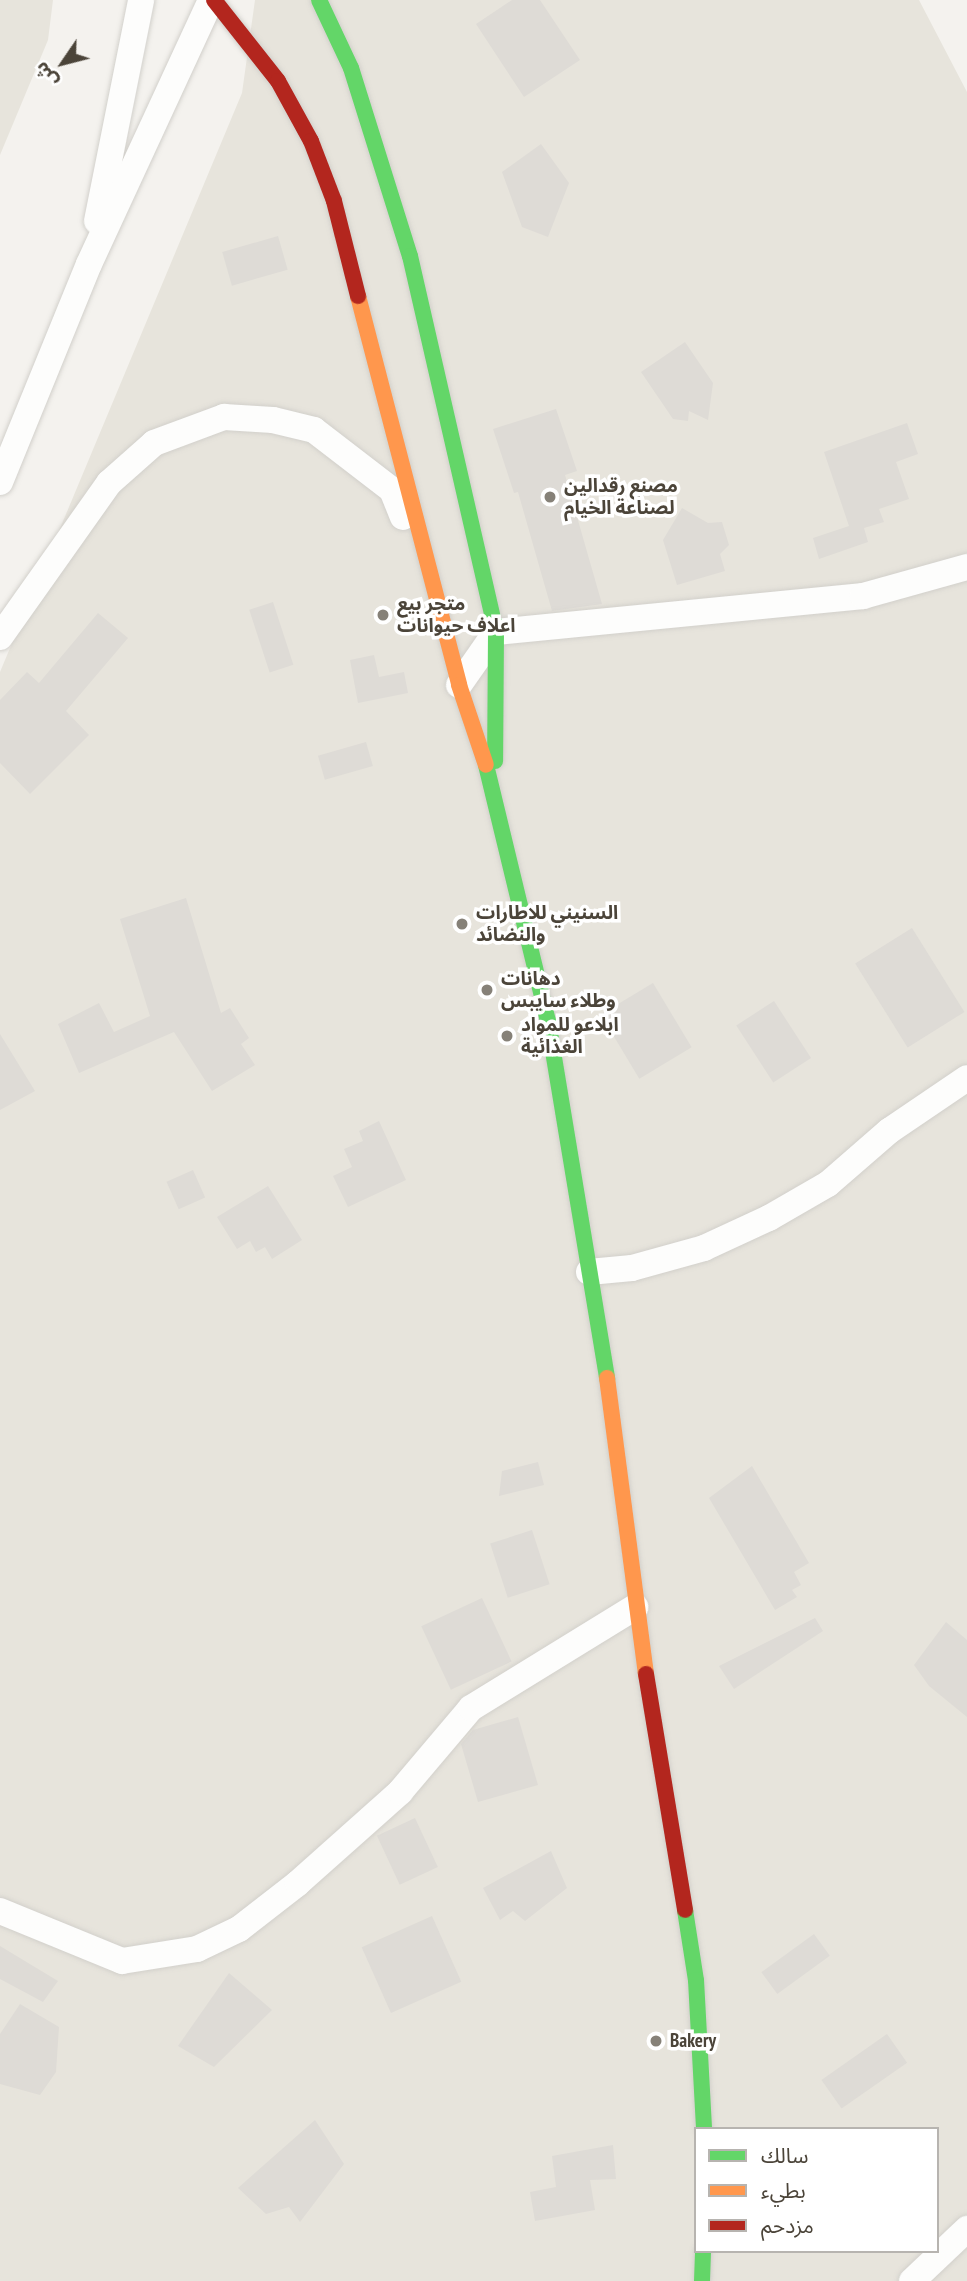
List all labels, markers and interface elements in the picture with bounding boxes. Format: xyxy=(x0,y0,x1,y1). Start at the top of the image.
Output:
north arrow xyxy=(28,28,98,98)
text: ش xyxy=(29,58,63,93)
place label: مصنع رقدالين لصناعة الخيام xyxy=(564,475,678,519)
marker: مصنع رقدالين لصناعة الخيام xyxy=(542,489,558,505)
place label: متجر بيع اعلاف حيوانات xyxy=(397,593,515,637)
marker: متجر بيع اعلاف حيوانات xyxy=(375,607,391,623)
place label: السنيني للاطارات والنضائد xyxy=(476,902,618,946)
marker: السنيني للاطارات والنضائد xyxy=(454,916,470,932)
place label: دهانات وطلاء سايبس xyxy=(501,968,616,1012)
marker: دهانات وطلاء سايبس xyxy=(479,982,495,998)
place label: ابلاعو للمواد الغذائية xyxy=(521,1014,619,1058)
marker: ابلاعو للمواد الغذائية xyxy=(499,1028,515,1044)
place label: Bakery xyxy=(670,2030,716,2052)
marker: Bakery xyxy=(648,2033,664,2049)
legend xyxy=(694,2127,939,2253)
text: سالك xyxy=(761,2142,808,2169)
text: بطيء xyxy=(761,2177,806,2204)
text: مزدحم xyxy=(761,2212,814,2239)

